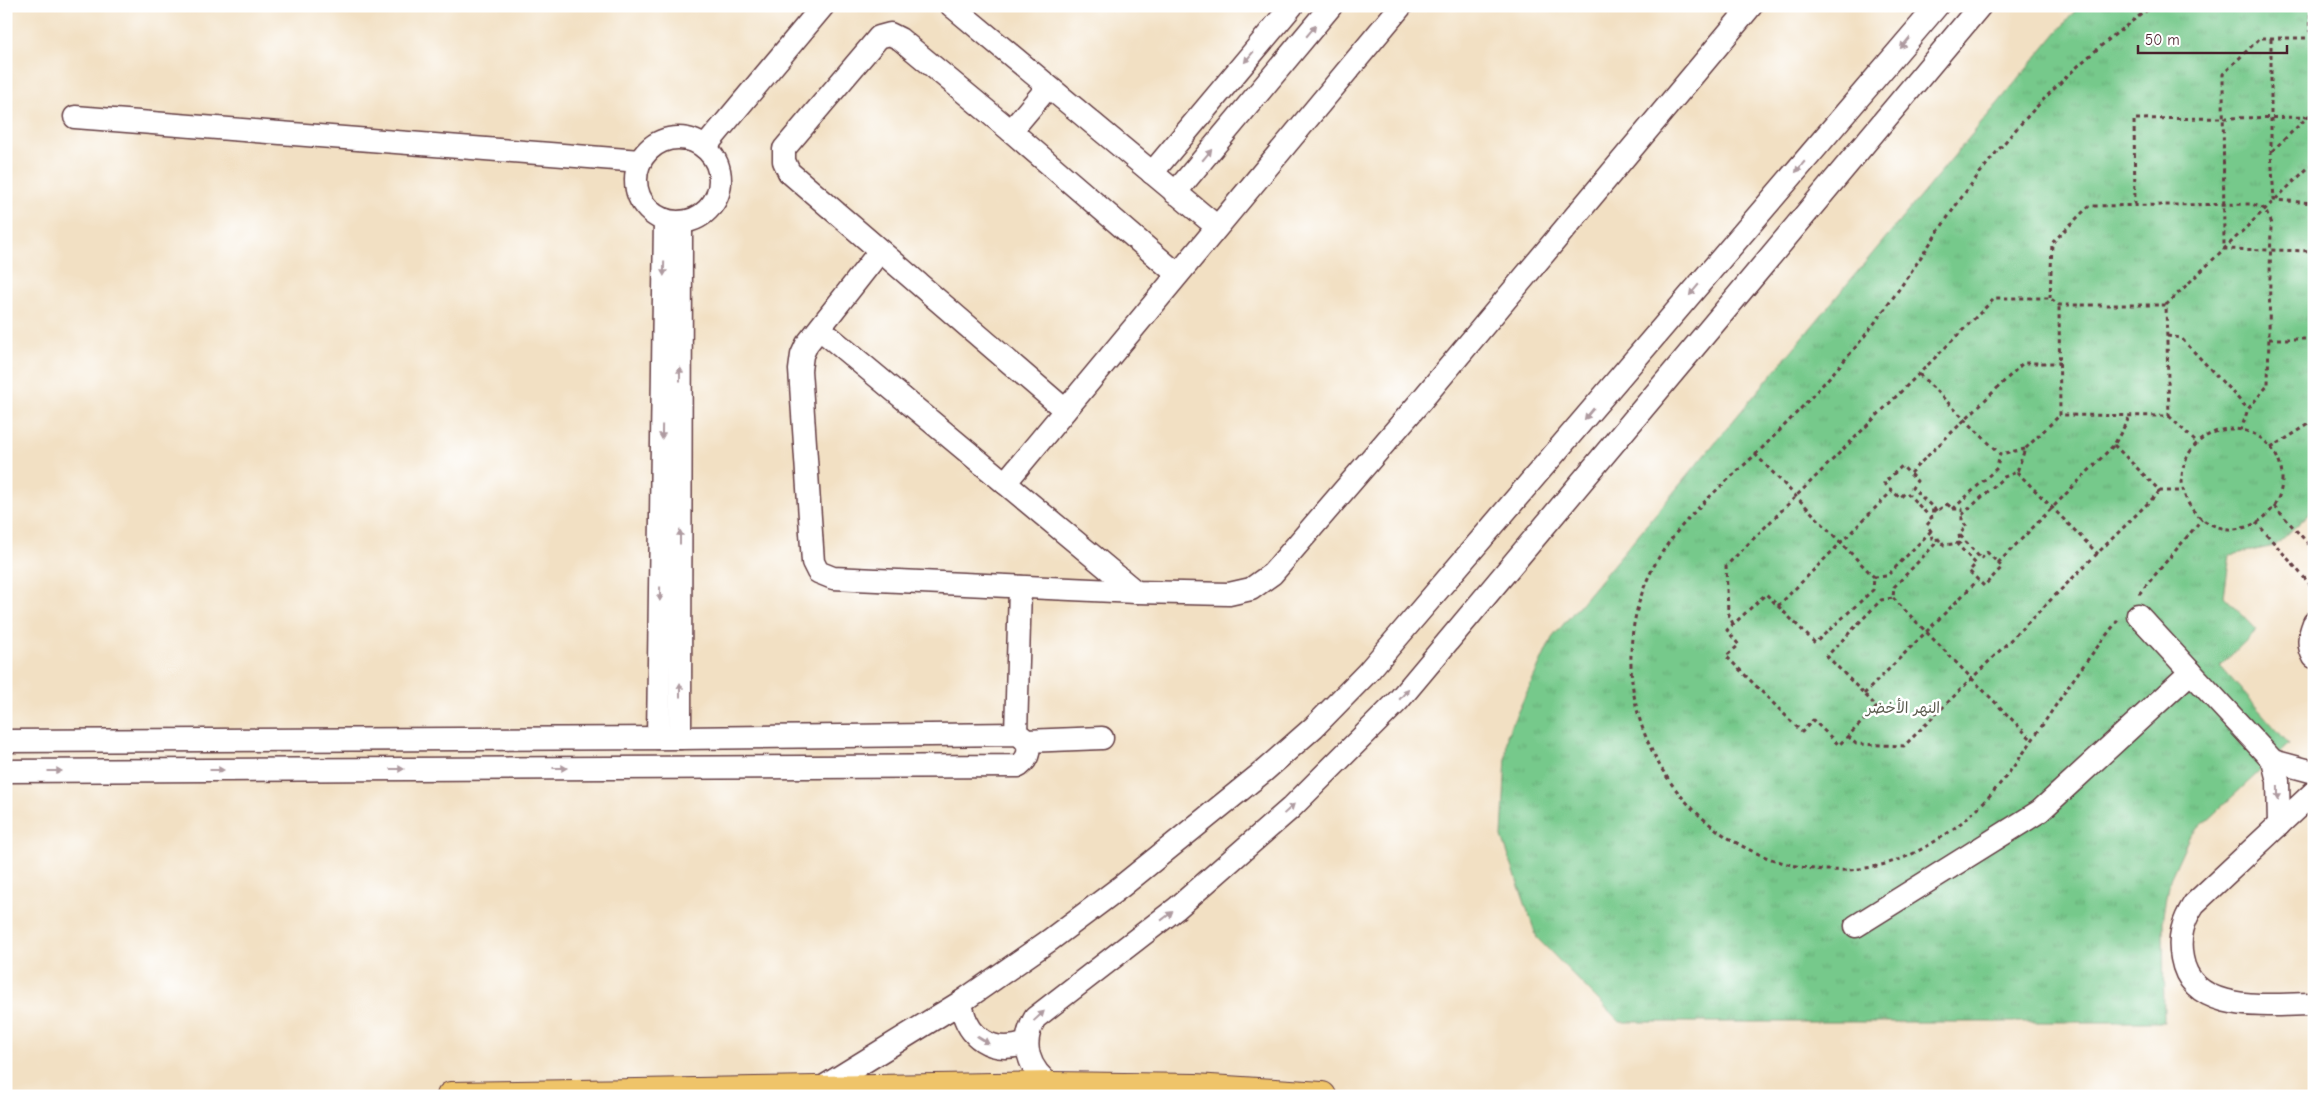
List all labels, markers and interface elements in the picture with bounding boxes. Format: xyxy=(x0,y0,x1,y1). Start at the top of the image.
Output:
scale bar xyxy=(2138,22,2286,54)
one-way arrow xyxy=(1305,25,1317,37)
text: 50 m xyxy=(2145,31,2180,49)
one-way arrow xyxy=(1899,37,1911,49)
one-way arrow xyxy=(1244,50,1255,63)
one-way arrow xyxy=(1201,149,1212,162)
one-way arrow xyxy=(1794,160,1805,173)
one-way arrow xyxy=(660,261,668,277)
one-way arrow xyxy=(1688,284,1700,296)
one-way arrow xyxy=(676,366,684,382)
one-way arrow xyxy=(1583,407,1594,420)
one-way arrow xyxy=(658,424,666,440)
one-way arrow xyxy=(676,529,684,545)
one-way arrow xyxy=(656,586,664,602)
one-way arrow xyxy=(676,681,684,697)
one-way arrow xyxy=(1399,688,1410,701)
park label: النهر الأخضر xyxy=(1864,698,1940,717)
one-way arrow xyxy=(552,764,568,772)
one-way arrow xyxy=(390,765,406,773)
one-way arrow xyxy=(210,766,226,774)
one-way arrow xyxy=(47,767,63,775)
one-way arrow xyxy=(2275,785,2283,801)
one-way arrow xyxy=(1283,803,1295,815)
one-way arrow xyxy=(1160,910,1173,921)
one-way arrow xyxy=(1033,1010,1045,1022)
one-way arrow xyxy=(976,1035,990,1044)

